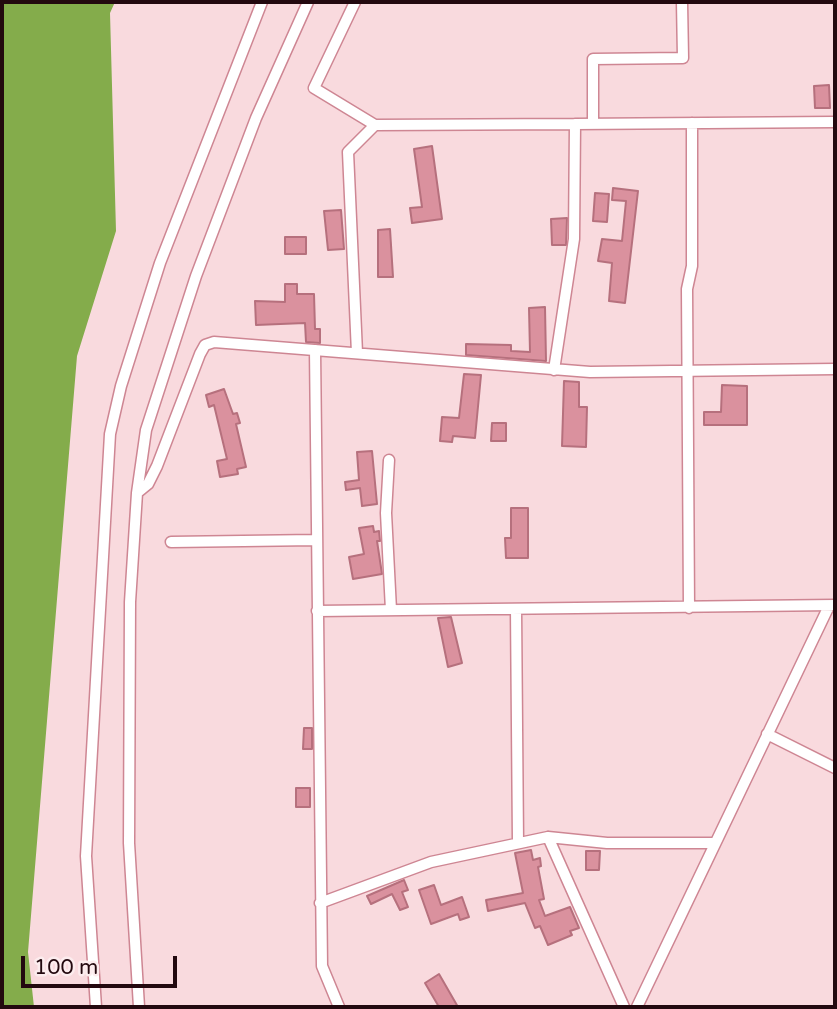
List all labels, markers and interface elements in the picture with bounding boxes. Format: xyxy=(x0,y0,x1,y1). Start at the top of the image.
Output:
scale bar xyxy=(24,942,180,986)
text: 100 m xyxy=(34,955,98,980)

